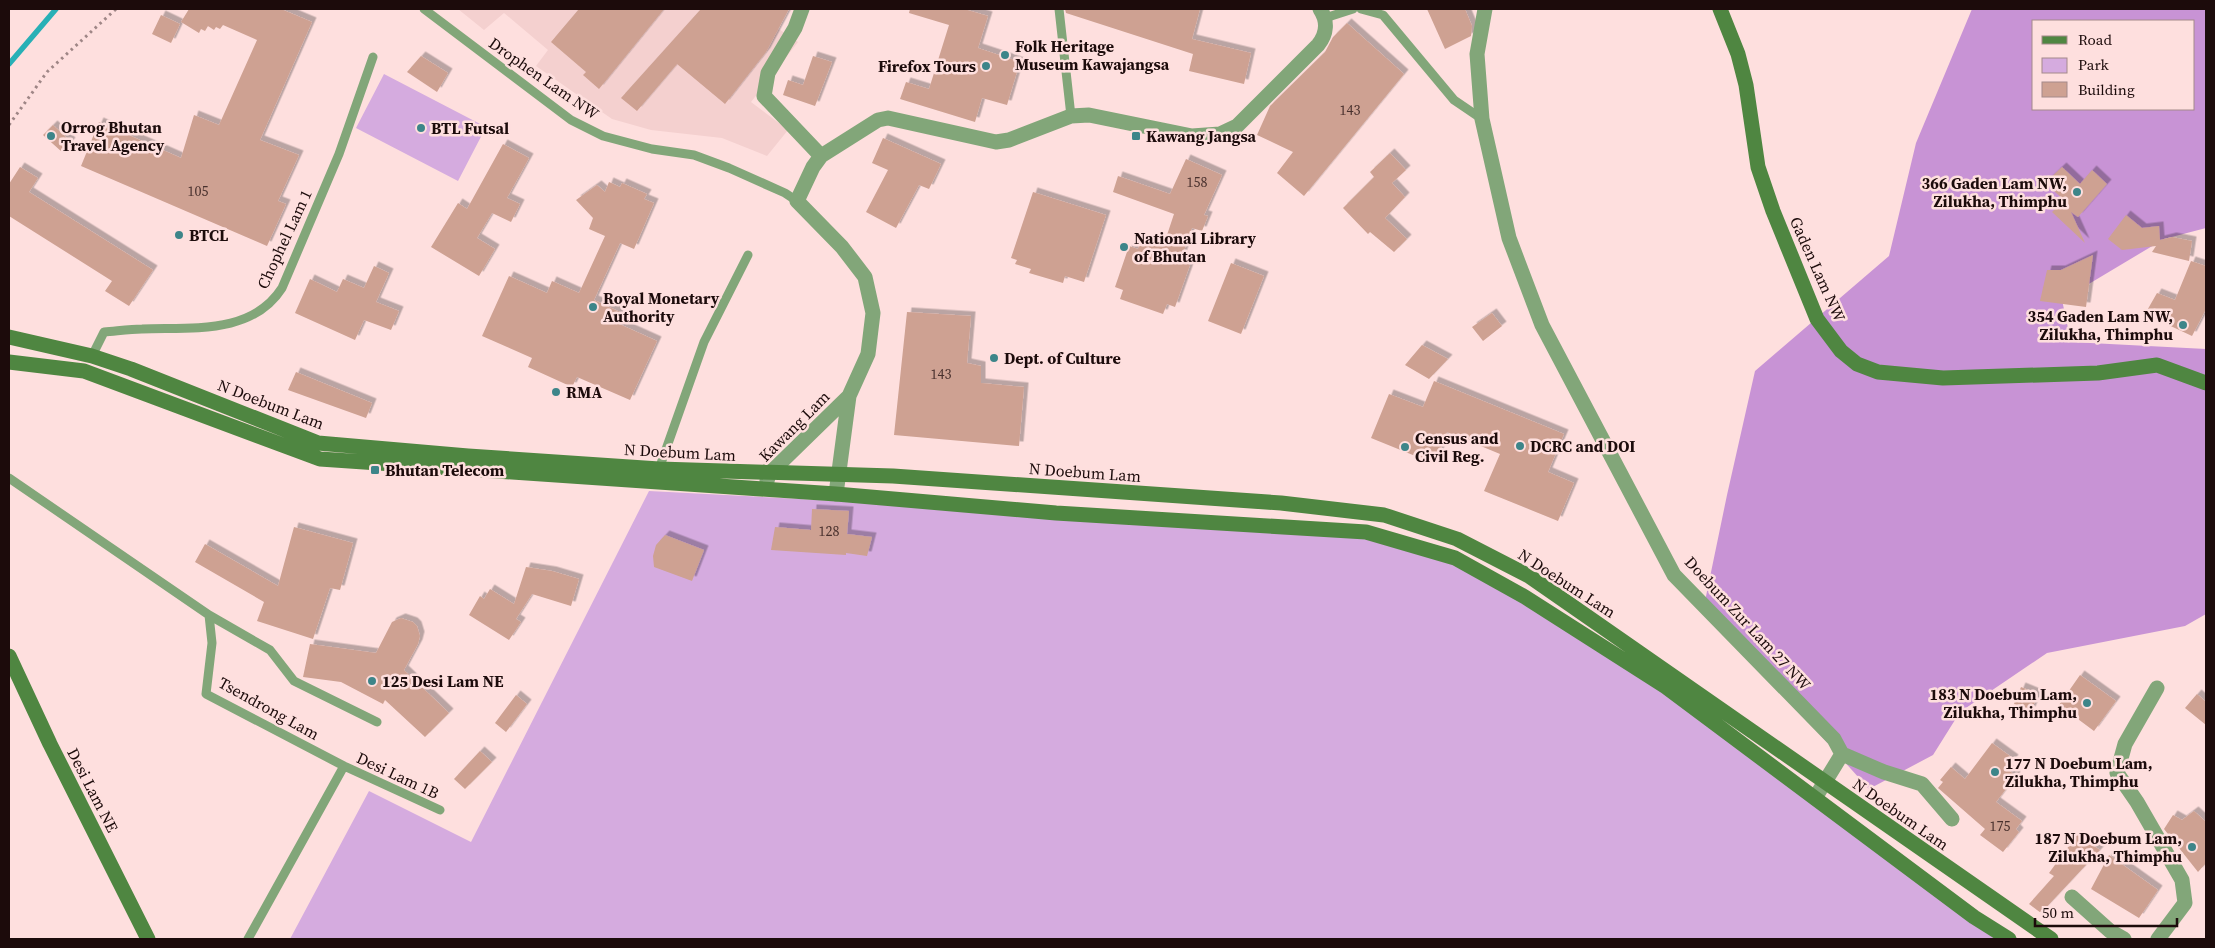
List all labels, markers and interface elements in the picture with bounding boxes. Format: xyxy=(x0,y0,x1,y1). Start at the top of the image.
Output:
legend xyxy=(2032,20,2195,110)
text: Road xyxy=(2078,29,2112,50)
street label: Drophen Lam NW xyxy=(485,32,604,125)
place label: Folk Heritage Museum Kawajangsa xyxy=(1015,35,1170,75)
marker: Folk Heritage Museum Kawajangsa xyxy=(999,49,1011,61)
text: Park xyxy=(2078,54,2110,75)
place label: Firefox Tours xyxy=(878,55,976,77)
marker: Firefox Tours xyxy=(980,60,992,72)
text: Building xyxy=(2078,79,2135,100)
house number: 143 xyxy=(1340,100,1361,120)
place label: Orrog Bhutan Travel Agency xyxy=(61,116,165,156)
place label: BTL Futsal xyxy=(431,117,509,139)
marker: BTL Futsal xyxy=(415,122,427,134)
place label: Kawang Jangsa xyxy=(1146,125,1257,147)
marker: Orrog Bhutan Travel Agency xyxy=(45,130,57,142)
marker: Kawang Jangsa xyxy=(1130,130,1142,142)
house number: 158 xyxy=(1187,172,1208,192)
place label: 366 Gaden Lam NW, Zilukha, Thimphu xyxy=(1922,172,2067,212)
house number: 105 xyxy=(188,181,209,201)
street label: Chophel Lam 1 xyxy=(251,186,317,292)
marker: 366 Gaden Lam NW, Zilukha, Thimphu xyxy=(2071,186,2083,198)
street label: Gaden Lam NW xyxy=(1785,213,1851,325)
place label: BTCL xyxy=(189,224,228,246)
place label: National Library of Bhutan xyxy=(1134,227,1257,267)
marker: BTCL xyxy=(173,229,185,241)
marker: National Library of Bhutan xyxy=(1118,241,1130,253)
place label: Royal Monetary Authority xyxy=(603,287,720,327)
marker: Royal Monetary Authority xyxy=(587,301,599,313)
place label: 354 Gaden Lam NW, Zilukha, Thimphu xyxy=(2028,305,2173,345)
marker: 354 Gaden Lam NW, Zilukha, Thimphu xyxy=(2177,319,2189,331)
place label: Dept. of Culture xyxy=(1004,347,1121,369)
marker: Dept. of Culture xyxy=(988,352,1000,364)
house number: 143 xyxy=(931,364,952,384)
street label: N Doebum Lam xyxy=(215,374,327,434)
place label: RMA xyxy=(566,381,602,403)
marker: RMA xyxy=(550,386,562,398)
street label: Kawang Lam xyxy=(754,386,834,466)
place label: Census and Civil Reg. xyxy=(1415,427,1499,467)
place label: DCRC and DOI xyxy=(1530,435,1636,457)
street label: N Doebum Lam xyxy=(623,438,737,466)
marker: DCRC and DOI xyxy=(1514,440,1526,452)
marker: Census and Civil Reg. xyxy=(1399,441,1411,453)
street label: N Doebum Lam xyxy=(1028,457,1142,487)
place label: Bhutan Telecom xyxy=(385,459,505,481)
marker: Bhutan Telecom xyxy=(369,464,381,476)
house number: 128 xyxy=(819,521,840,541)
street label: N Doebum Lam xyxy=(1514,543,1620,623)
street label: Doebum Zur Lam 27 NW xyxy=(1680,551,1816,695)
place label: 125 Desi Lam NE xyxy=(382,670,504,692)
street label: Tsendrong Lam xyxy=(215,671,323,745)
marker: 125 Desi Lam NE xyxy=(366,675,378,687)
place label: 183 N Doebum Lam, Zilukha, Thimphu xyxy=(1930,683,2077,723)
marker: 183 N Doebum Lam, Zilukha, Thimphu xyxy=(2081,697,2093,709)
street label: Desi Lam NE xyxy=(62,744,124,836)
street label: Desi Lam 1B xyxy=(353,746,443,804)
place label: 177 N Doebum Lam, Zilukha, Thimphu xyxy=(2005,752,2152,792)
marker: 177 N Doebum Lam, Zilukha, Thimphu xyxy=(1989,766,2001,778)
street label: N Doebum Lam xyxy=(1849,773,1953,855)
house number: 175 xyxy=(1990,816,2011,836)
place label: 187 N Doebum Lam, Zilukha, Thimphu xyxy=(2035,827,2182,867)
marker: 187 N Doebum Lam, Zilukha, Thimphu xyxy=(2186,841,2198,853)
scale bar xyxy=(2035,896,2178,928)
text: 50 m xyxy=(2042,902,2074,923)

